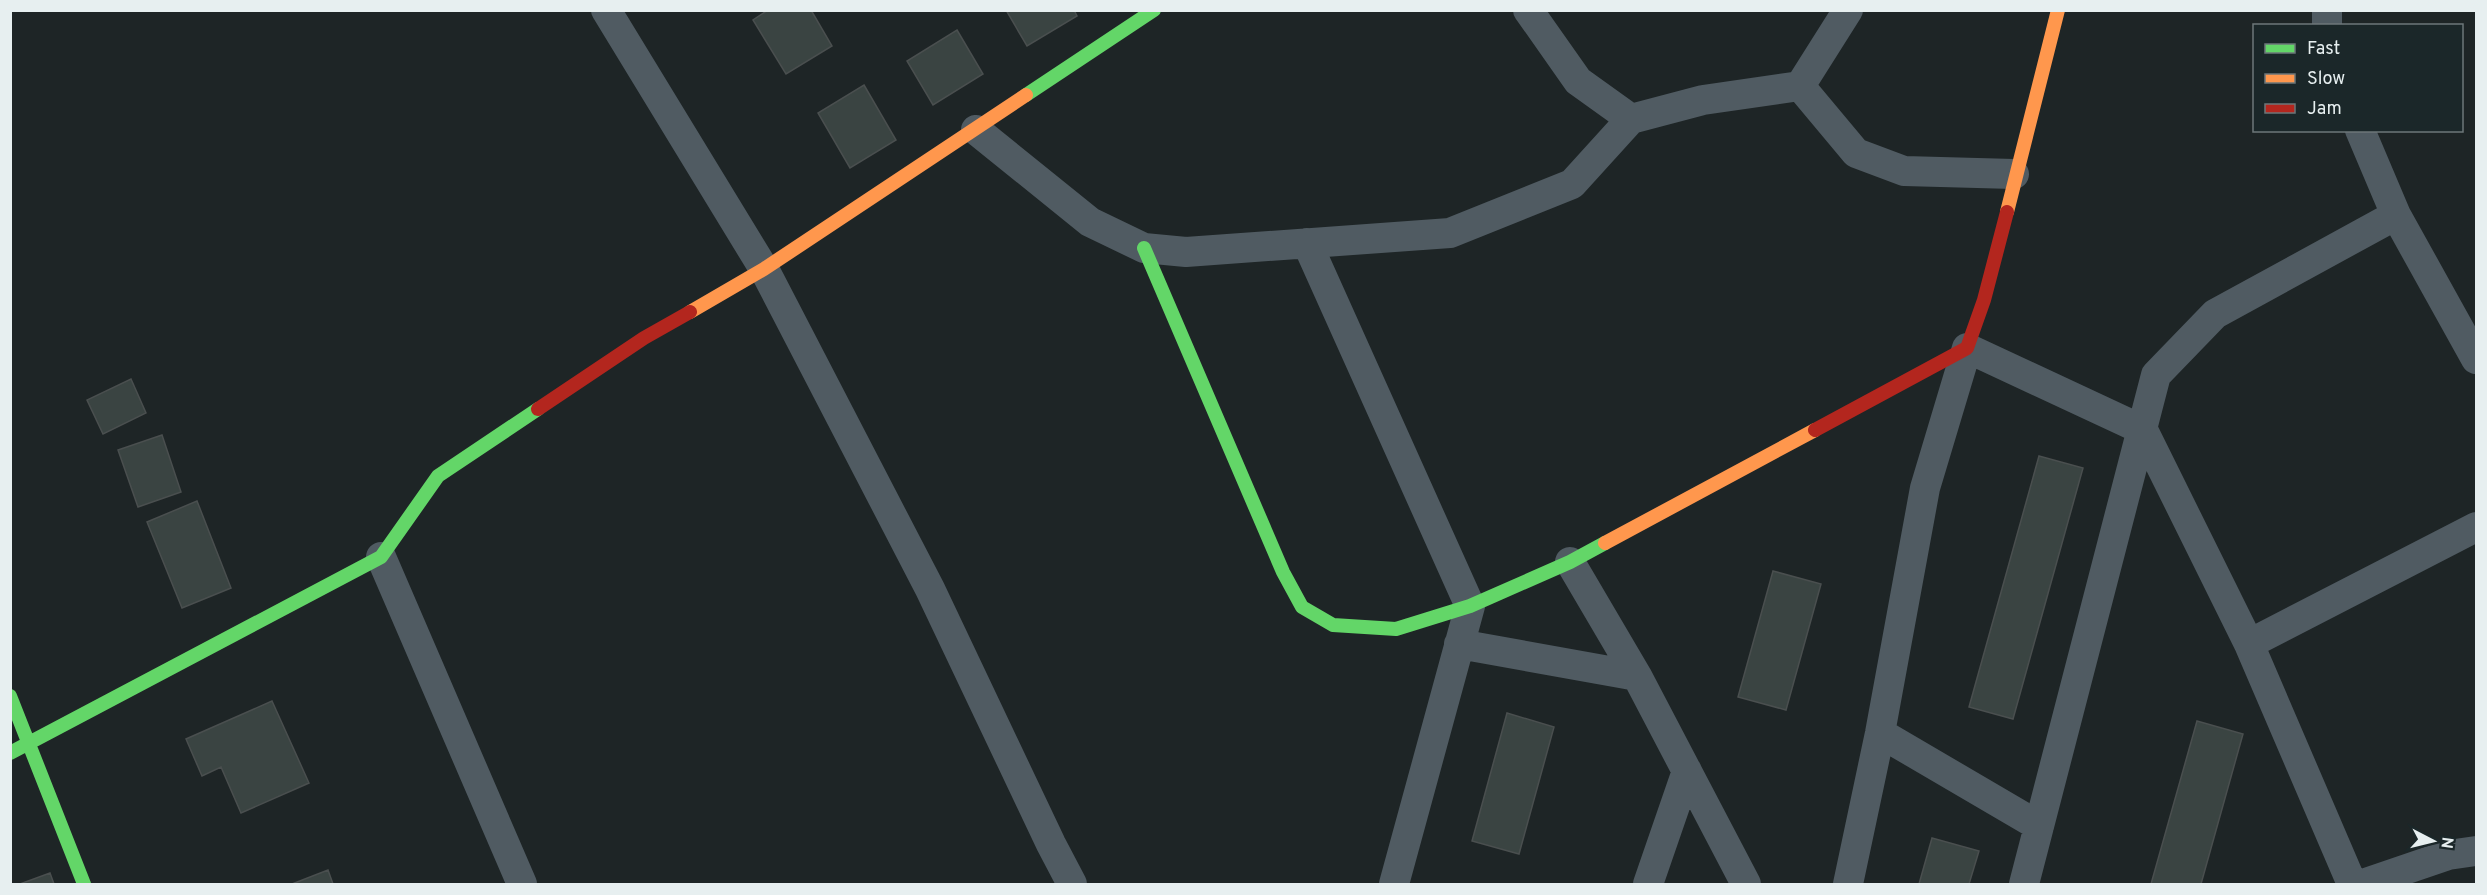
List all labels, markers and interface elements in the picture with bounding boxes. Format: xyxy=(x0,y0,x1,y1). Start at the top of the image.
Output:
legend xyxy=(2253,24,2463,132)
text: Fast xyxy=(2307,38,2340,61)
text: Slow xyxy=(2307,68,2345,91)
text: Jam xyxy=(2307,98,2342,121)
north arrow xyxy=(2403,811,2463,871)
text: N xyxy=(2435,836,2457,850)

